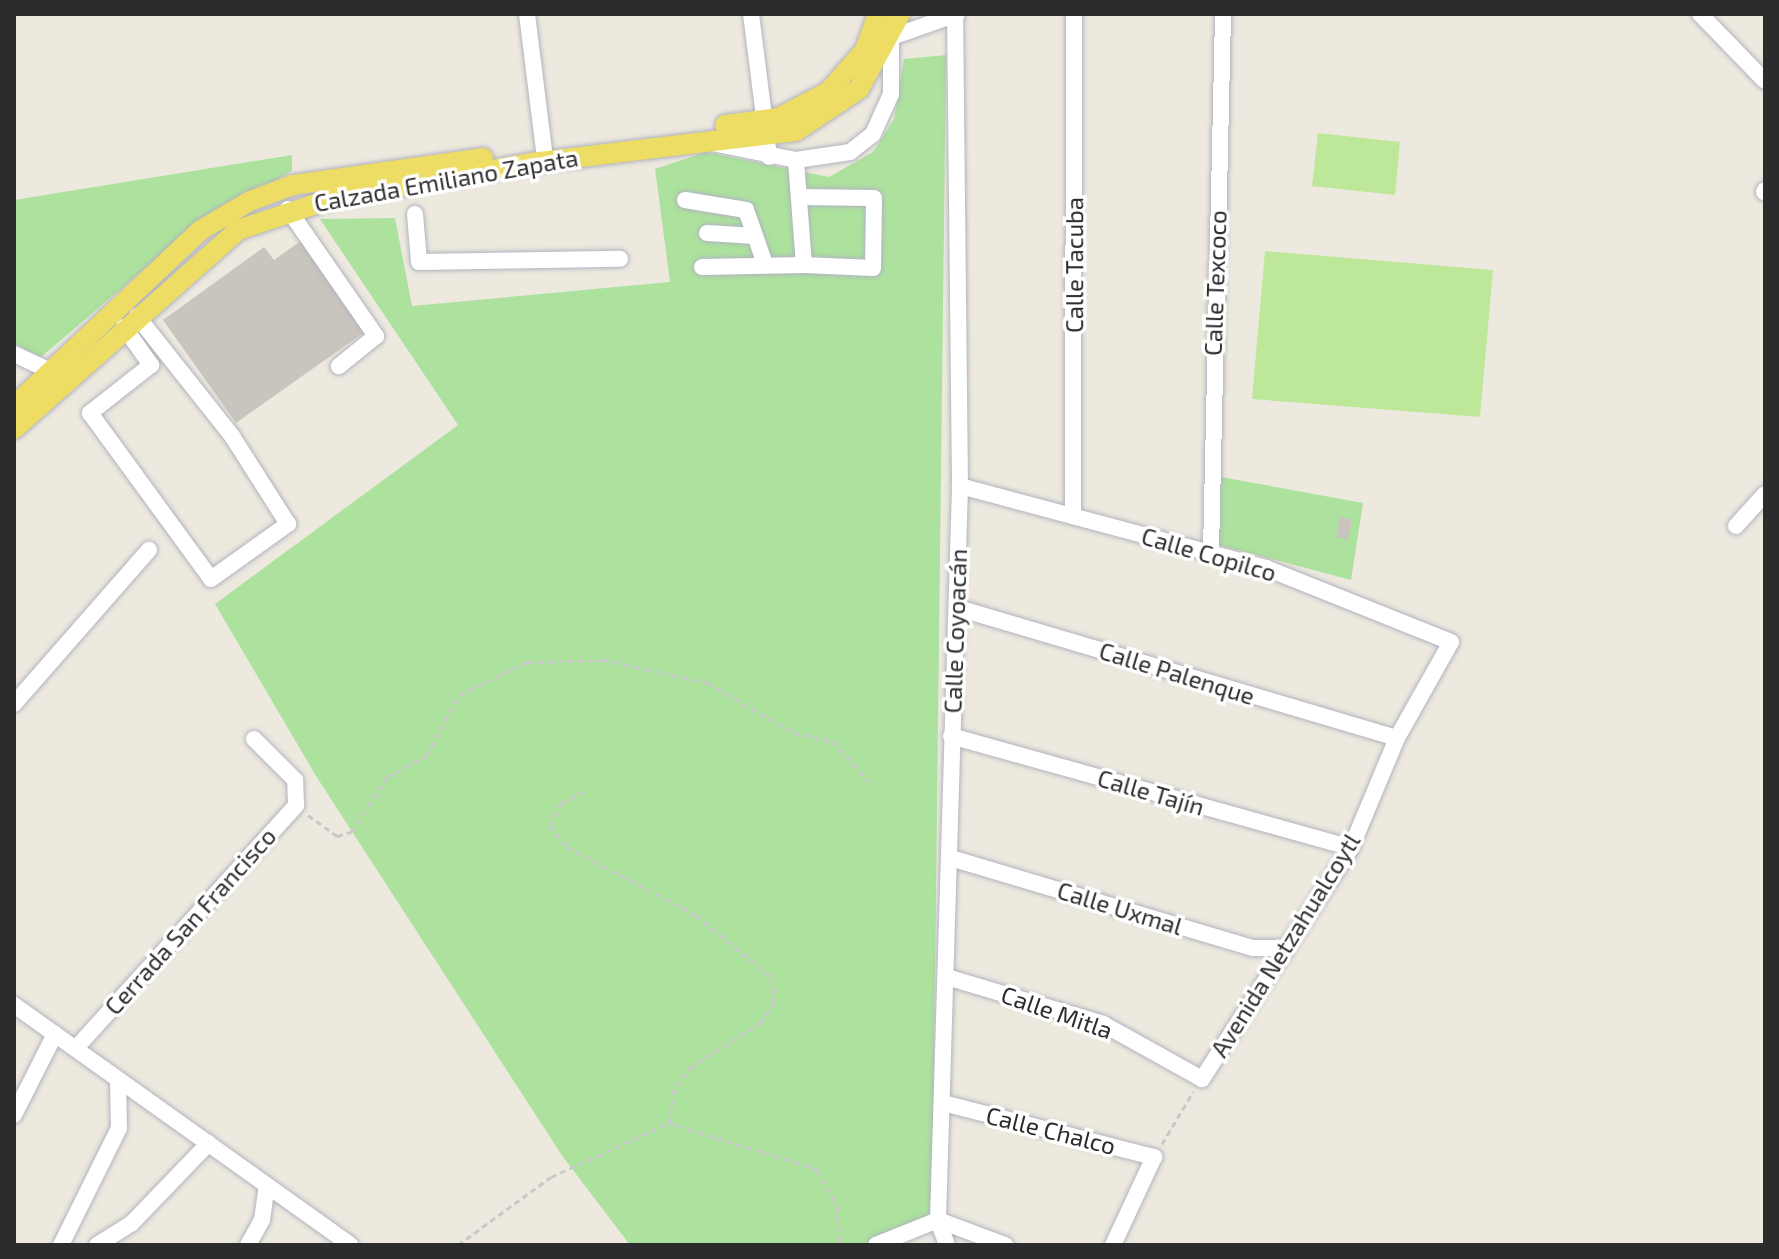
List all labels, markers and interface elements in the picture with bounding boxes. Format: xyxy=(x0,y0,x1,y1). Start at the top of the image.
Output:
street label: Calzada Emiliano Zapata xyxy=(312,143,580,217)
street label: Calle Tacuba xyxy=(1060,197,1088,333)
street label: Calle Texcoco xyxy=(1198,209,1232,357)
street label: Calle Copilco xyxy=(1138,521,1280,587)
street label: Calle Coyoacán xyxy=(938,548,972,714)
street label: Calle Palenque xyxy=(1096,636,1258,710)
street label: Calle Tajín xyxy=(1094,763,1208,821)
street label: Cerrada San Francisco xyxy=(98,822,282,1020)
street label: Avenida Netzahualcoytl xyxy=(1204,828,1366,1062)
street label: Calle Uxmal xyxy=(1054,875,1186,941)
street label: Calle Mitla xyxy=(998,980,1116,1044)
street label: Calle Chalco xyxy=(983,1100,1119,1160)

